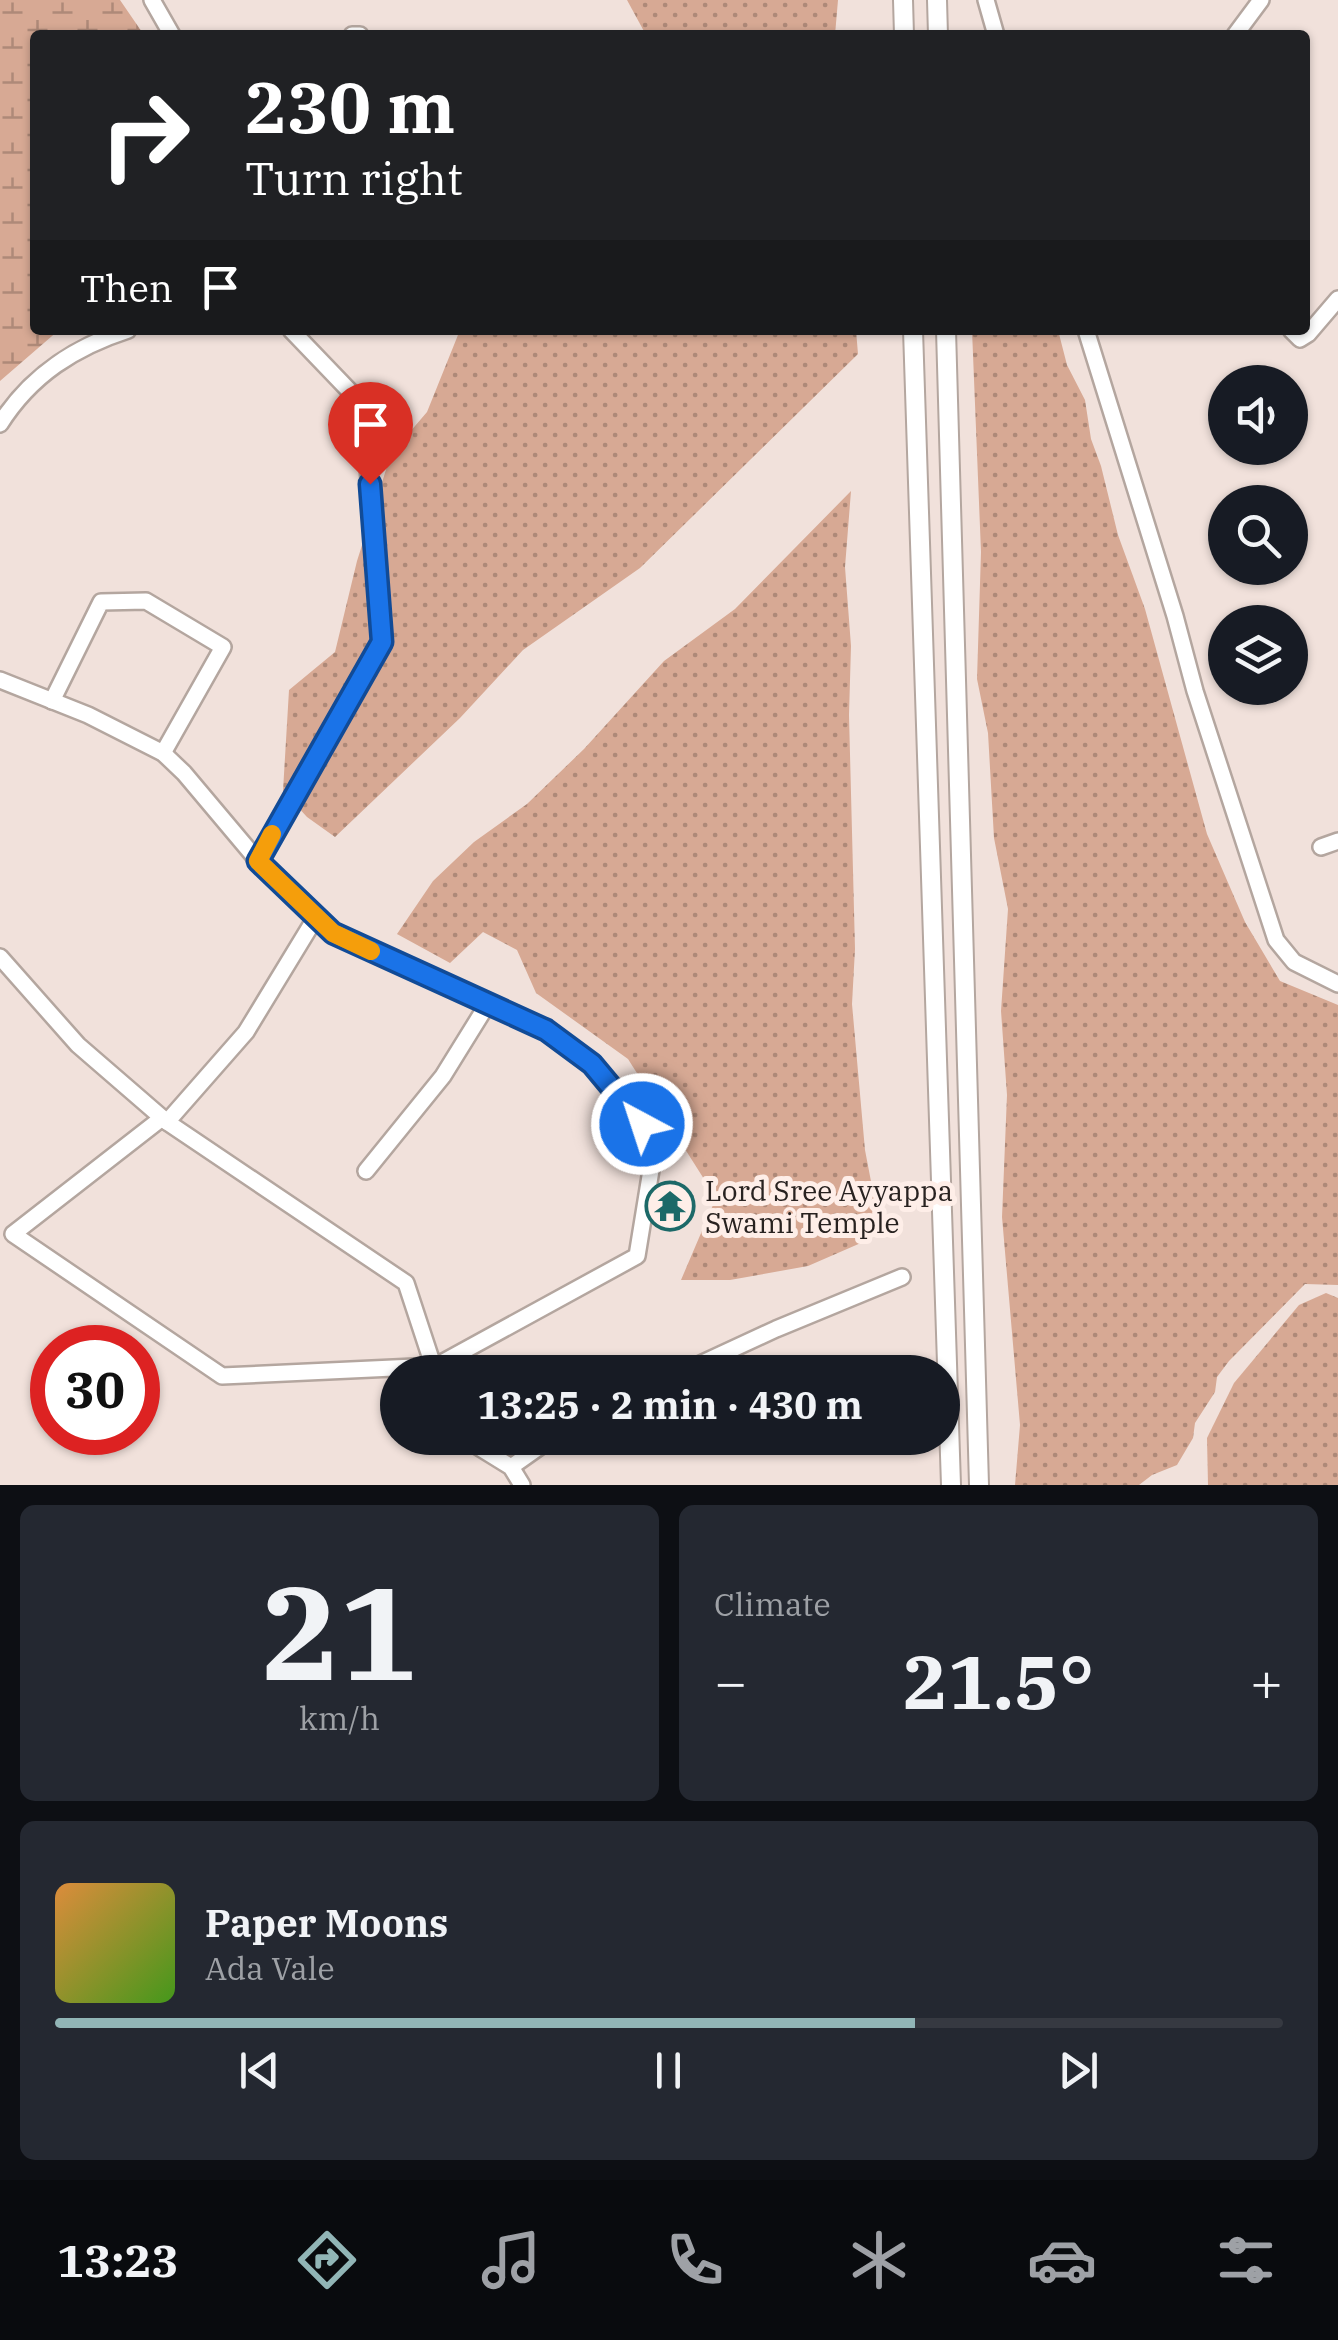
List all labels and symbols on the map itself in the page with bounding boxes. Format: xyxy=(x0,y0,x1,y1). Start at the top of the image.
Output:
pin xyxy=(328,382,413,485)
position arrow xyxy=(590,1072,694,1176)
place label: Lord Sree Ayyappa Swami Temple xyxy=(705,1172,953,1241)
temple icon: Lord Sree Ayyappa Swami Temple xyxy=(644,1180,696,1232)
speed limit sign: 30 xyxy=(30,1325,160,1455)

